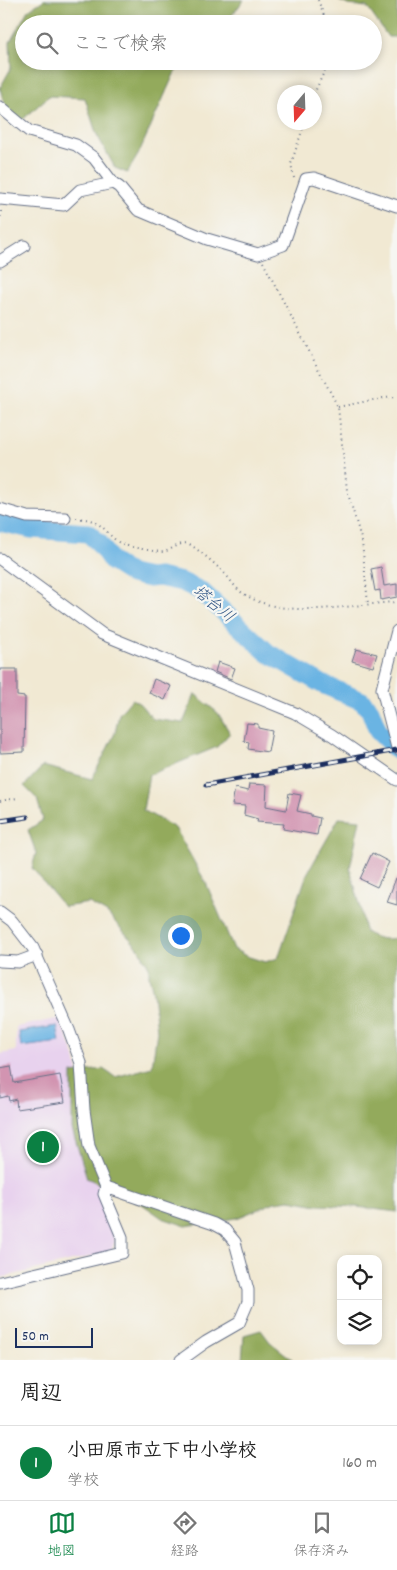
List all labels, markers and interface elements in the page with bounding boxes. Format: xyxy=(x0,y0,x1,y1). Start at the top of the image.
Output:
search box xyxy=(15,15,382,70)
icon: search xyxy=(33,29,61,57)
text: ここで検索 xyxy=(73,32,168,59)
north arrow xyxy=(277,85,322,130)
water label: 塔台川 xyxy=(187,581,239,629)
your location xyxy=(168,923,194,949)
pin: 1 xyxy=(27,1128,59,1166)
map controls xyxy=(337,1255,382,1345)
button: locate xyxy=(337,1255,382,1300)
button: layers xyxy=(337,1300,382,1345)
scale bar xyxy=(15,1325,92,1348)
text: 50 m xyxy=(22,1327,49,1347)
text: 周辺 xyxy=(20,1380,62,1410)
text: 小田原市立下中小学校 xyxy=(67,1439,257,1466)
text: 1 xyxy=(34,1452,38,1475)
text: 160 m xyxy=(342,1452,377,1475)
text: 学校 xyxy=(67,1470,99,1493)
tab: 地図 xyxy=(48,1509,76,1562)
tab: 経路 xyxy=(171,1509,199,1562)
tab: 保存済み xyxy=(294,1509,350,1562)

